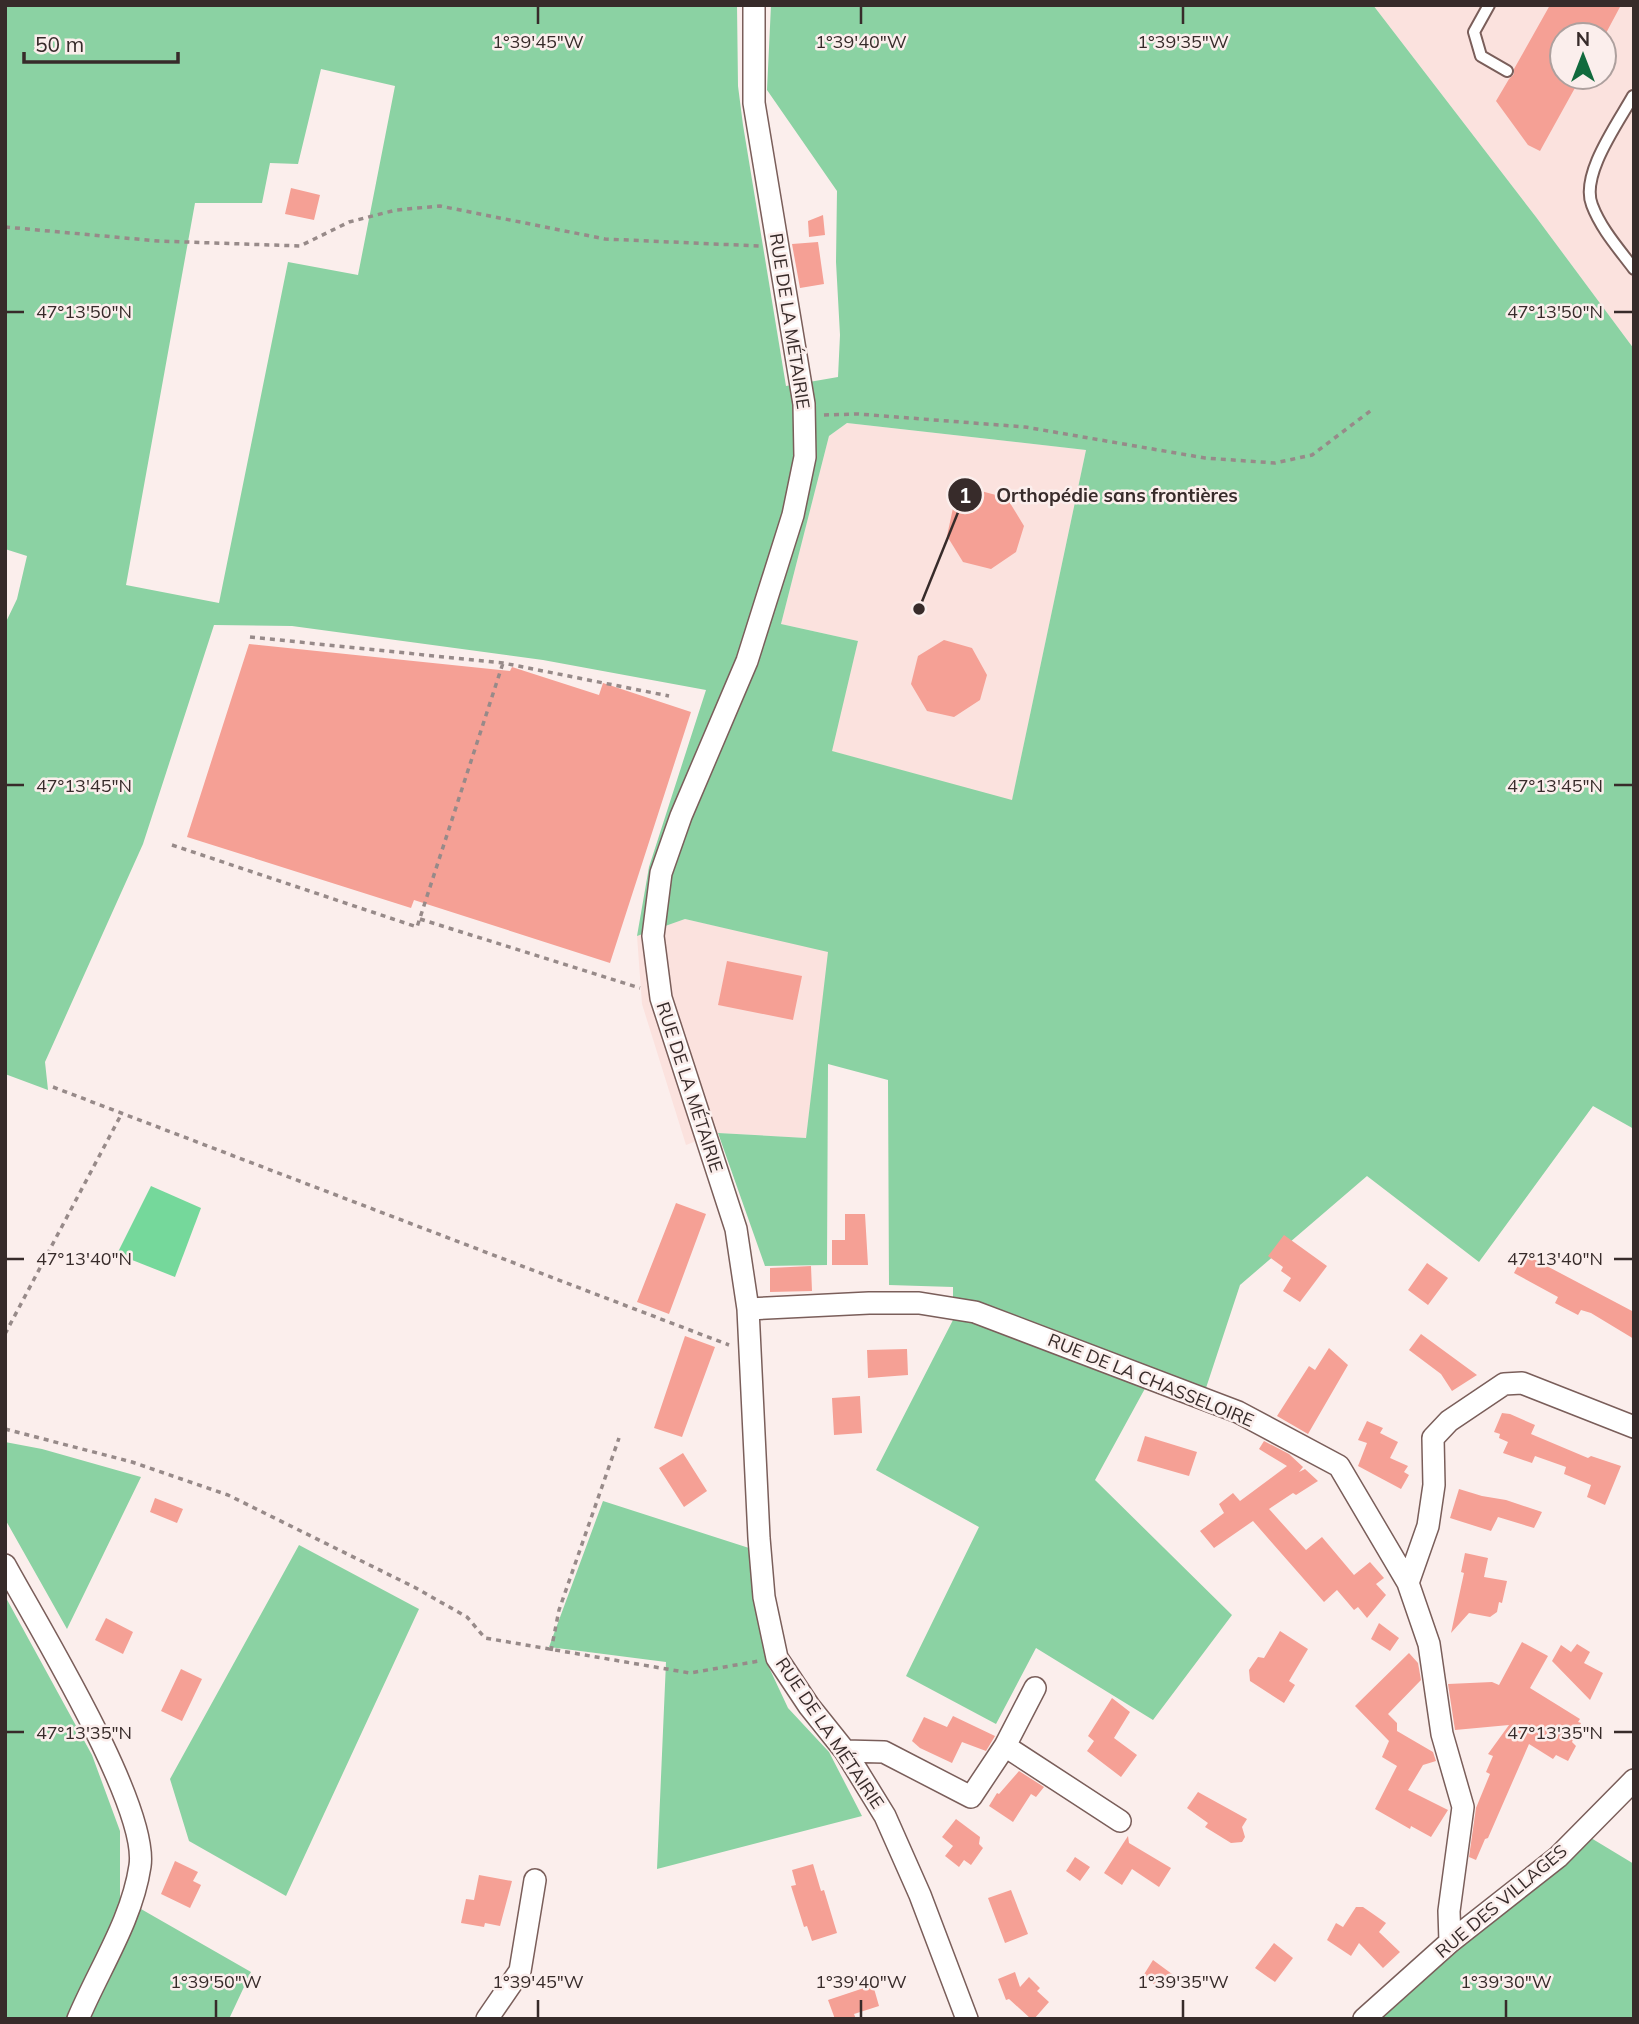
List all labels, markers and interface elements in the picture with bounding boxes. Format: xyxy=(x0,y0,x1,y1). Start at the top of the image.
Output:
scale bar xyxy=(24,21,178,65)
north arrow xyxy=(1548,21,1618,91)
text: N xyxy=(1576,27,1590,51)
text: 1°39'45"W xyxy=(492,30,584,53)
text: 1°39'40"W xyxy=(815,30,907,53)
text: 1°39'35"W xyxy=(1137,30,1229,53)
text: 50 m xyxy=(35,31,84,57)
street label: RUE DE LA MÉTAIRIE xyxy=(765,231,815,411)
text: 47°13'50"N xyxy=(36,300,132,323)
text: 47°13'50"N xyxy=(1507,300,1603,323)
callout: Orthopédie sans frontières xyxy=(947,475,1252,515)
text: 1 xyxy=(959,482,971,508)
text: Orthopédie sans frontières xyxy=(996,483,1238,507)
text: 47°13'45"N xyxy=(36,774,132,797)
text: 47°13'45"N xyxy=(1507,774,1603,797)
street label: RUE DE LA MÉTAIRIE xyxy=(652,999,728,1175)
text: 47°13'40"N xyxy=(36,1247,132,1270)
text: 47°13'40"N xyxy=(1507,1247,1603,1270)
street label: RUE DE LA CHASSELOIRE xyxy=(1045,1328,1257,1432)
street label: RUE DE LA MÉTAIRIE xyxy=(771,1653,889,1813)
text: 47°13'35"N xyxy=(36,1721,132,1744)
text: 47°13'35"N xyxy=(1507,1721,1603,1744)
street label: RUE DES VILLAGES xyxy=(1430,1839,1572,1963)
text: 1°39'50"W xyxy=(170,1970,262,1993)
text: 1°39'45"W xyxy=(492,1970,584,1993)
text: 1°39'40"W xyxy=(815,1970,907,1993)
text: 1°39'35"W xyxy=(1137,1970,1229,1993)
text: 1°39'30"W xyxy=(1460,1970,1552,1993)

